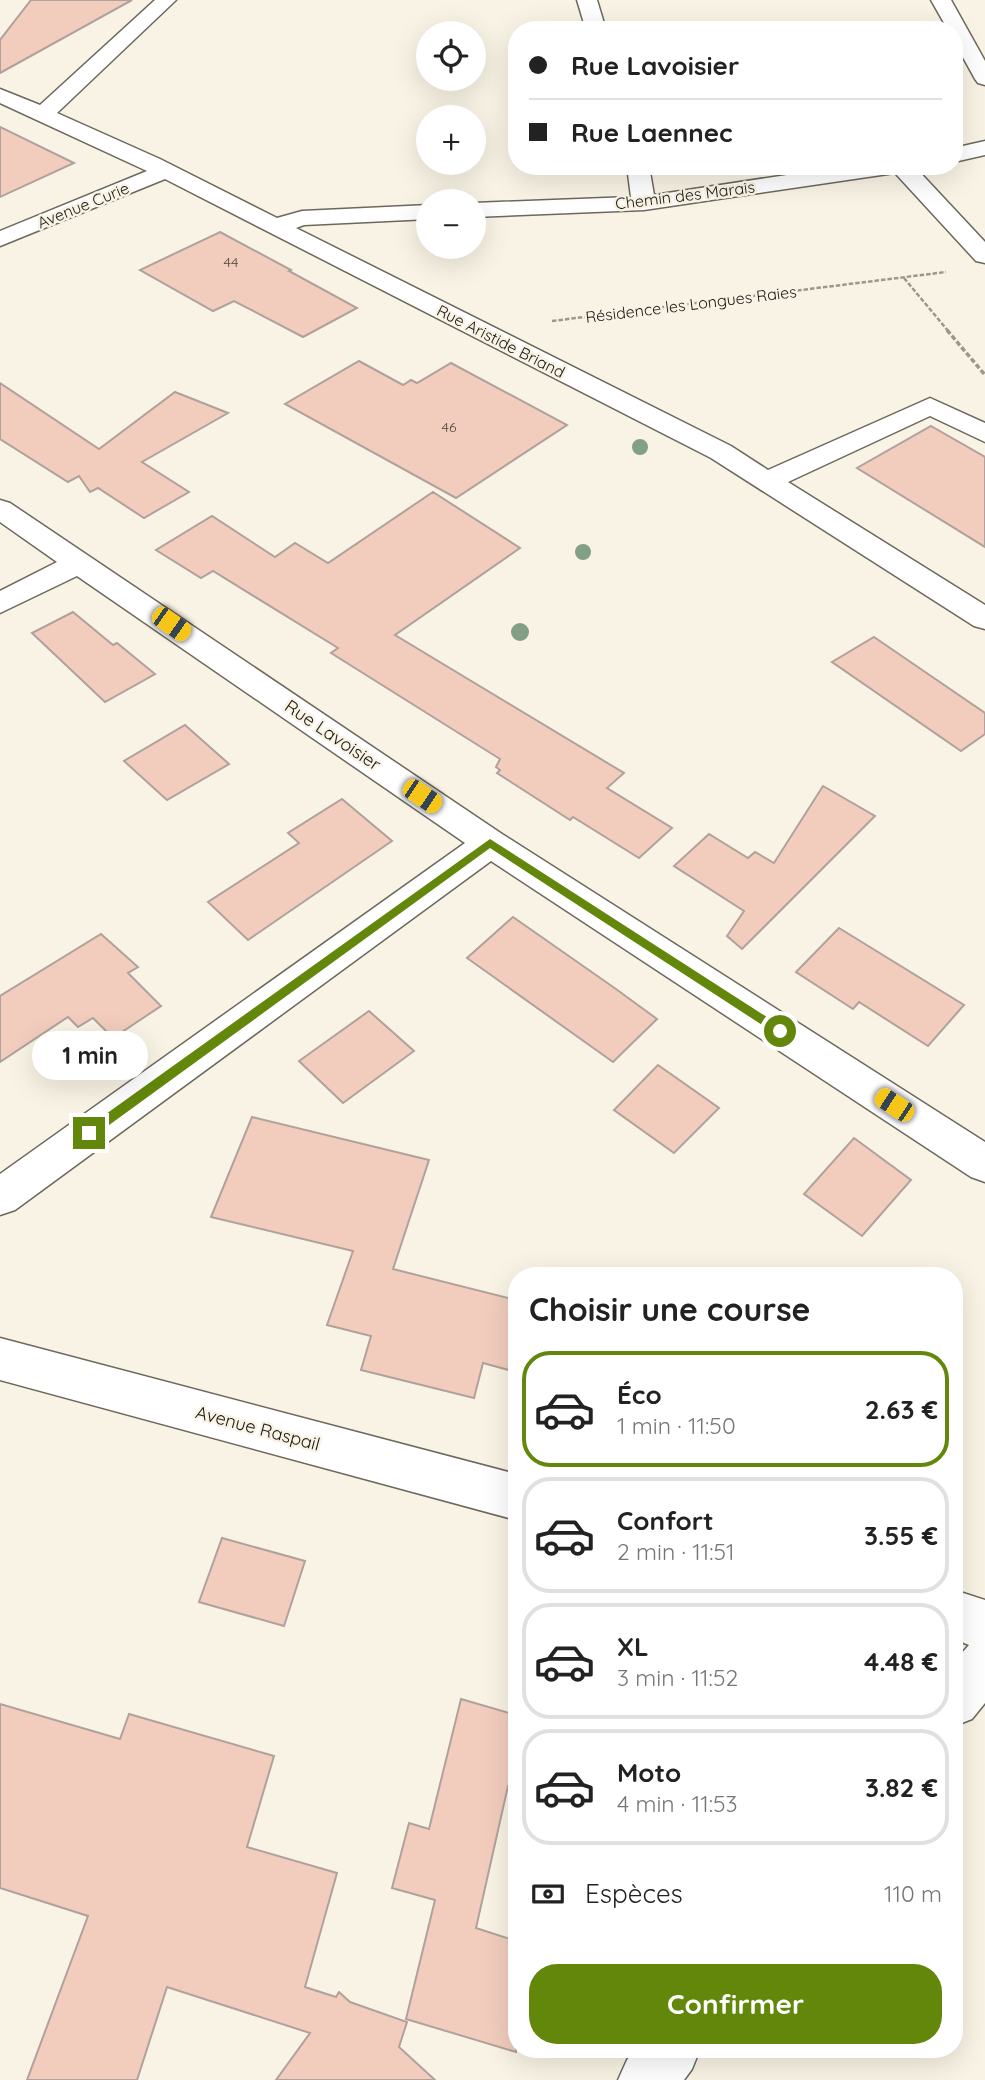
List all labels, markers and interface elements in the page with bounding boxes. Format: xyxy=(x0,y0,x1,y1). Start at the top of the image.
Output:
map controls xyxy=(416,21,486,259)
button: locate xyxy=(416,21,486,91)
text: Rue Lavoisier xyxy=(571,49,739,82)
button: + xyxy=(416,105,486,175)
text: Rue Laennec xyxy=(571,116,733,149)
street label: Chemin des Marais xyxy=(614,177,756,213)
street label: Avenue Curie xyxy=(34,178,132,232)
button: − xyxy=(416,189,486,259)
house number: 44 xyxy=(224,253,238,271)
street label: Résidence les Longues Raies xyxy=(584,281,798,327)
street label: Rue Aristide Briand xyxy=(434,300,568,382)
house number: 46 xyxy=(442,418,457,436)
car xyxy=(148,603,195,645)
street label: Rue Lavoisier xyxy=(281,694,386,776)
car xyxy=(399,776,446,816)
route start xyxy=(764,1015,796,1047)
callout: 1 min xyxy=(31,1032,147,1080)
text: 1 min xyxy=(62,1041,118,1070)
car xyxy=(871,1085,918,1125)
route end xyxy=(73,1117,105,1149)
text: Choisir une course xyxy=(529,1289,810,1329)
icon: car xyxy=(533,1378,596,1441)
text: Éco xyxy=(617,1378,662,1411)
text: 2.63 € xyxy=(865,1393,938,1426)
street label: Avenue Raspail xyxy=(193,1400,323,1456)
text: 1 min · 11:50 xyxy=(617,1411,736,1440)
icon: car xyxy=(533,1504,596,1567)
text: Confort xyxy=(617,1504,714,1537)
text: 3.55 € xyxy=(864,1519,938,1552)
text: 2 min · 11:51 xyxy=(617,1537,735,1566)
icon: car xyxy=(533,1630,596,1693)
text: XL xyxy=(617,1630,649,1663)
text: 4.48 € xyxy=(864,1645,938,1678)
text: 3 min · 11:52 xyxy=(617,1663,738,1692)
icon: car xyxy=(533,1756,596,1819)
text: Moto xyxy=(617,1756,681,1789)
text: 3.82 € xyxy=(865,1771,938,1804)
text: 4 min · 11:53 xyxy=(617,1789,738,1818)
icon: cash xyxy=(529,1875,567,1913)
text: Espèces xyxy=(585,1877,683,1910)
text: 110 m xyxy=(884,1879,942,1908)
button: Confirmer xyxy=(529,1964,942,2044)

